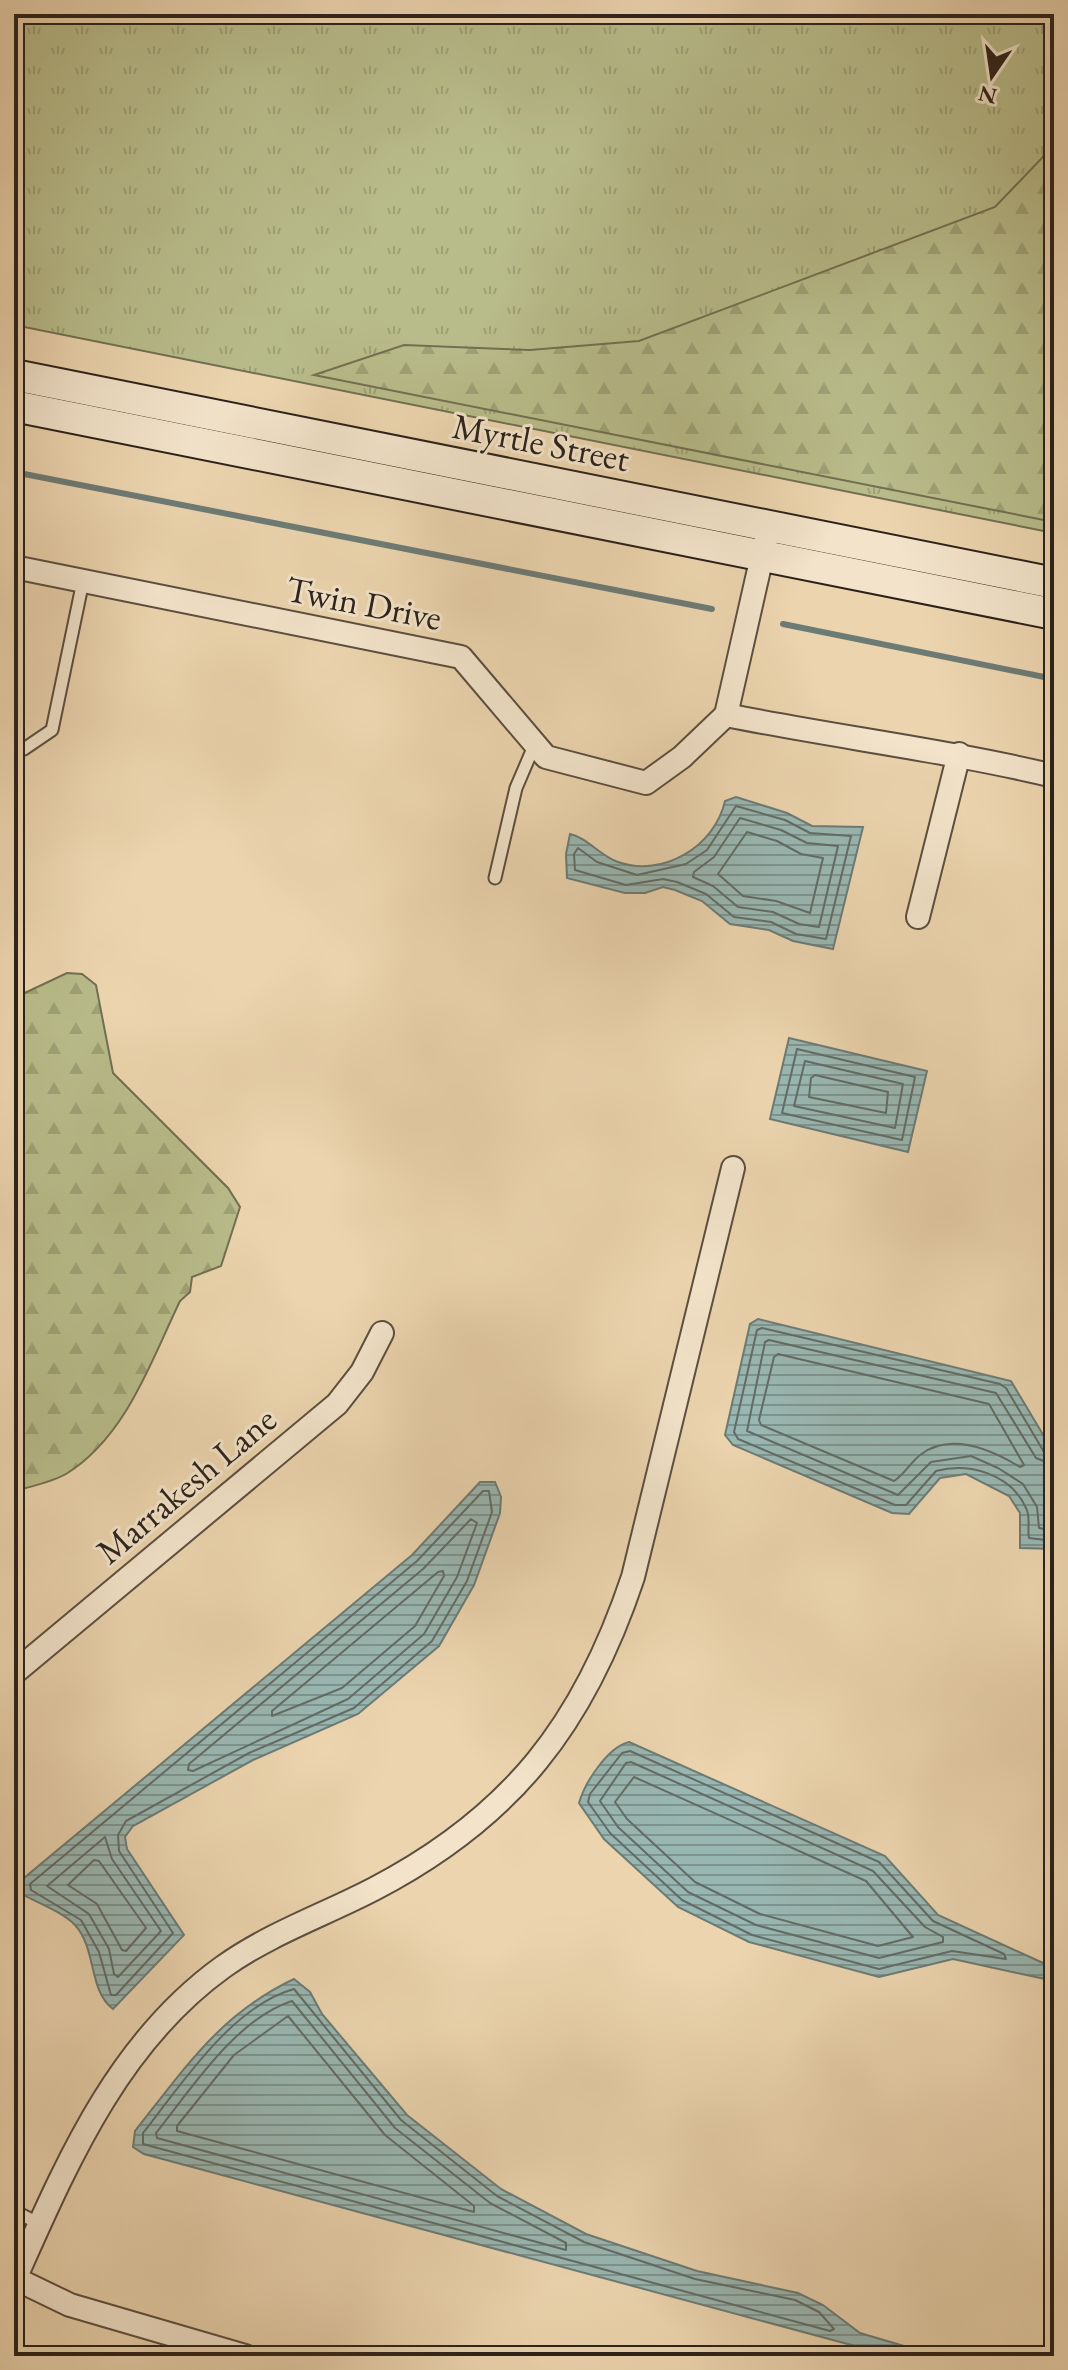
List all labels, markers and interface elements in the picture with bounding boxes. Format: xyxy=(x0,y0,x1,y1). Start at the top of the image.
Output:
north arrow xyxy=(952,36,1032,116)
text: N xyxy=(975,79,1000,111)
street label: Myrtle Street xyxy=(449,402,634,482)
street label: Twin Drive xyxy=(282,565,446,641)
street label: Marrakesh Lane xyxy=(86,1396,286,1574)

